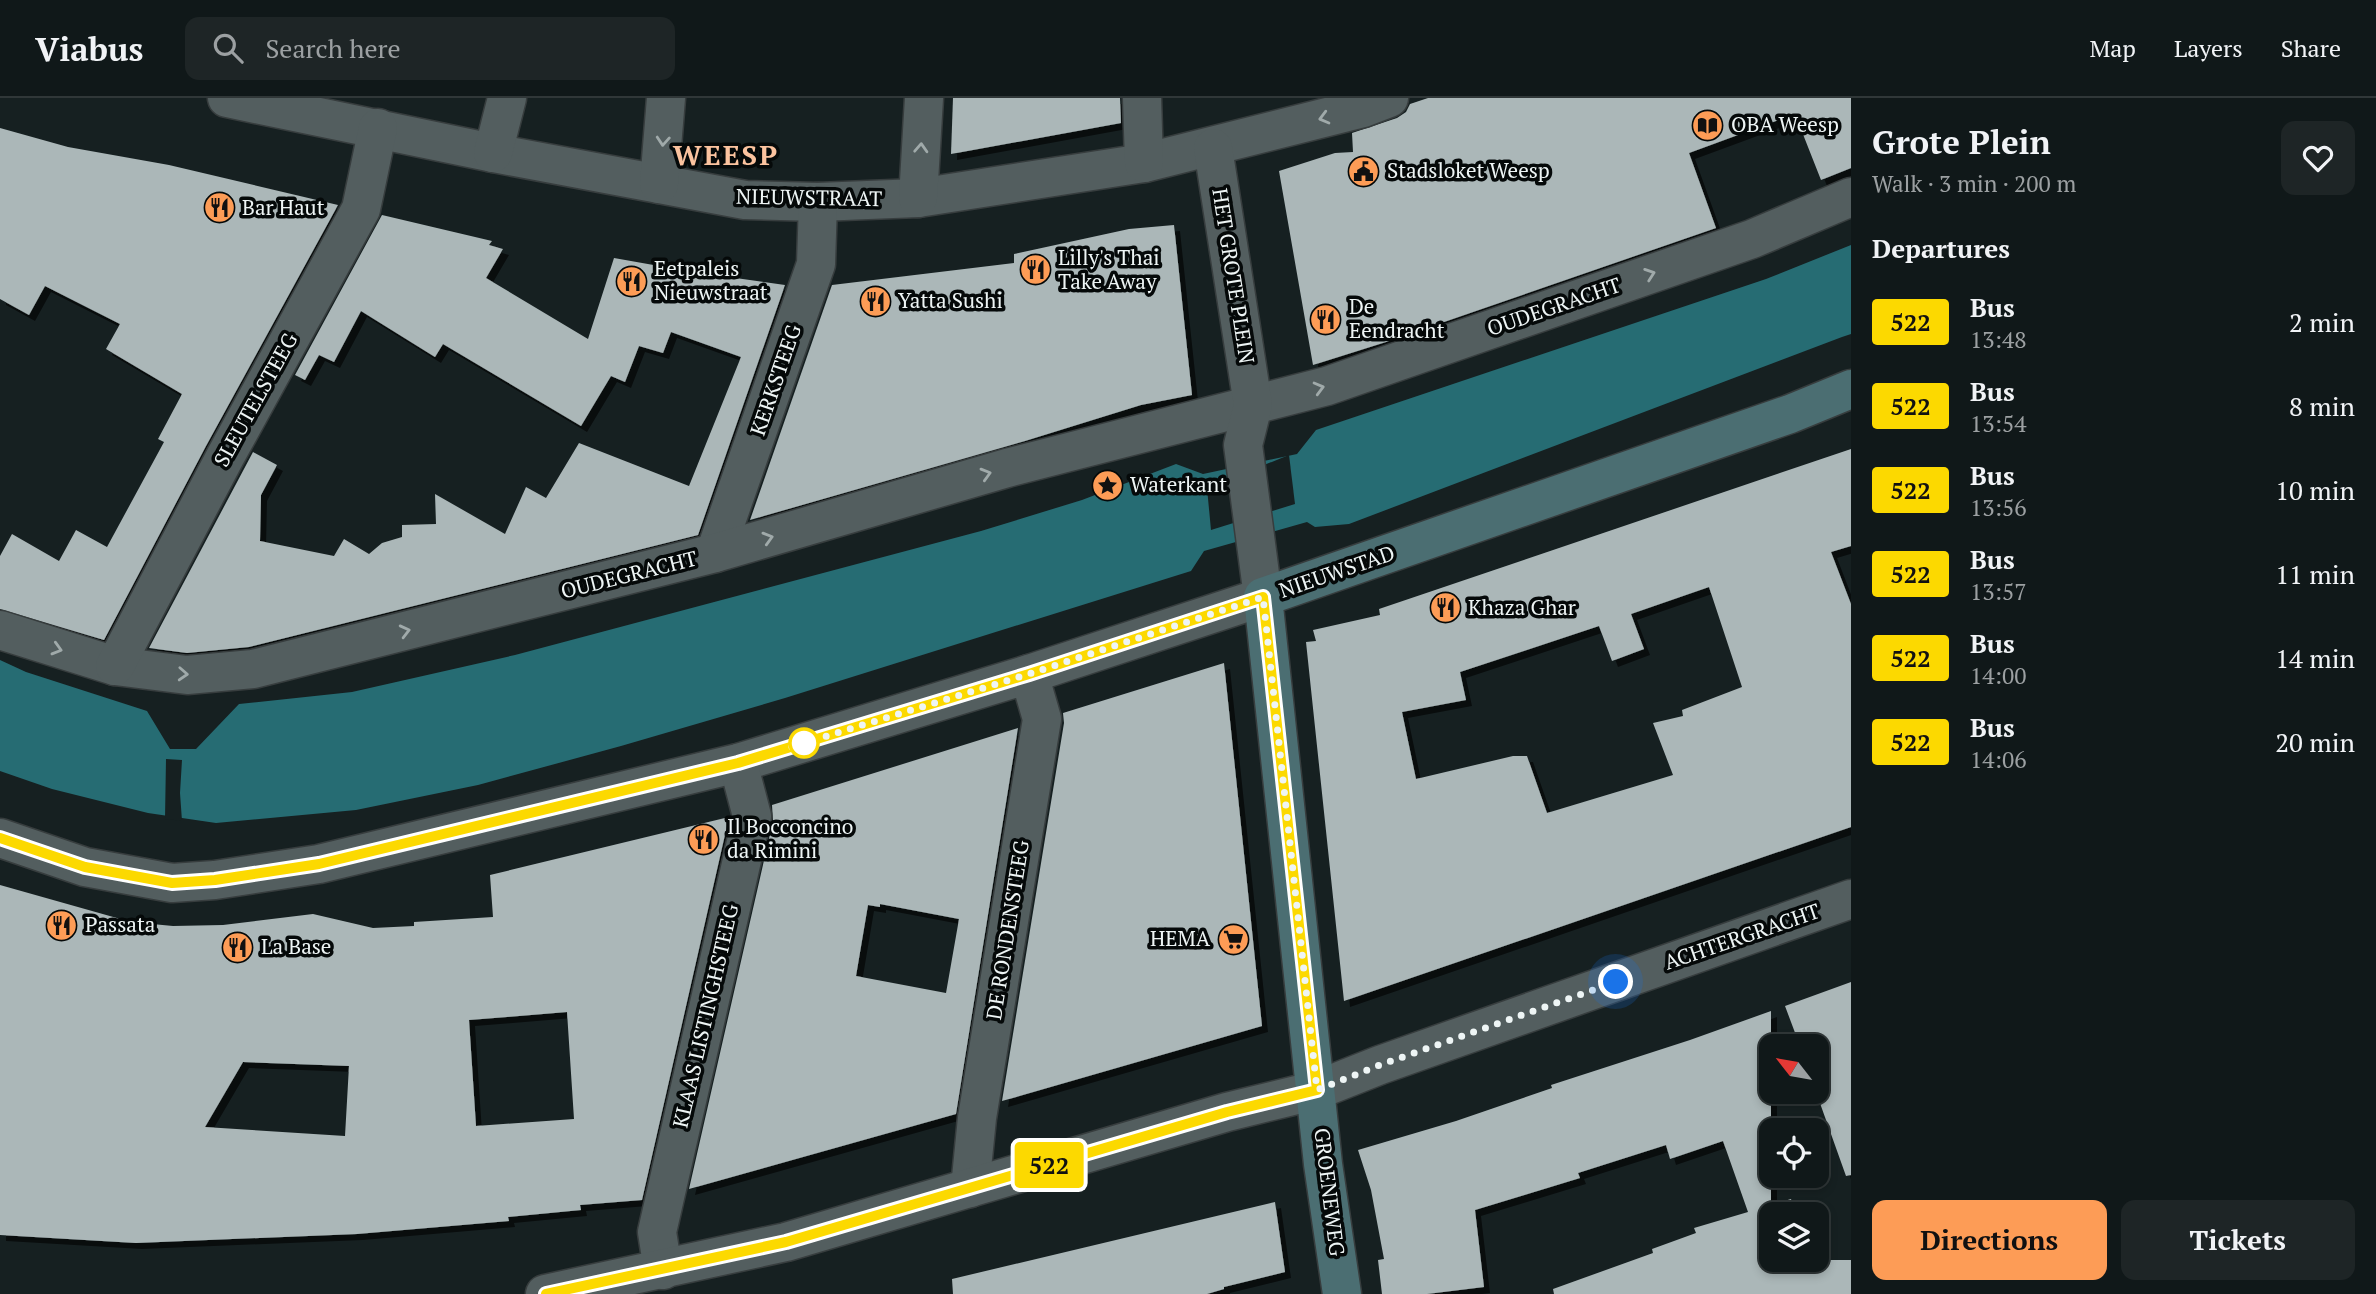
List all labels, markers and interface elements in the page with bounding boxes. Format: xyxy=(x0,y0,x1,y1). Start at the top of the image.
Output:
search box xyxy=(185,17,675,80)
text: Viabus xyxy=(35,27,143,70)
icon: search xyxy=(209,29,247,67)
text: Search here xyxy=(265,31,401,65)
text: Map xyxy=(2089,32,2136,64)
text: Layers xyxy=(2174,32,2243,64)
text: Share xyxy=(2281,32,2341,64)
library icon: OBA Weesp xyxy=(1691,108,1725,142)
one-way arrow xyxy=(1318,110,1330,124)
place label: OBA Weesp xyxy=(1731,110,1839,138)
text: Grote Plein xyxy=(1872,120,2051,163)
button: heart xyxy=(2281,121,2355,195)
one-way arrow xyxy=(655,136,670,147)
district label: WEESP xyxy=(673,136,779,173)
one-way arrow xyxy=(913,142,928,153)
public building icon: Stadsloket Weesp xyxy=(1347,154,1381,188)
place label: Stadsloket Weesp xyxy=(1387,156,1550,184)
text: Walk · 3 min · 200 m xyxy=(1872,168,2076,199)
street label: NIEUWSTRAAT xyxy=(736,182,882,212)
street label: HET GROTE PLEIN xyxy=(1206,186,1262,366)
restaurant icon: Bar Haut xyxy=(202,191,236,225)
place label: Bar Haut xyxy=(242,193,325,221)
text: Departures xyxy=(1872,231,2010,265)
place label: Lilly's Thai Take Away xyxy=(1058,243,1160,295)
restaurant icon: Lilly's Thai Take Away xyxy=(1018,253,1052,287)
place label: Eetpaleis Nieuwstraat xyxy=(654,254,768,306)
restaurant icon: Eetpaleis Nieuwstraat xyxy=(614,264,648,298)
one-way arrow xyxy=(1643,268,1655,282)
street label: OUDEGRACHT xyxy=(1483,270,1624,342)
restaurant icon: Yatta Sushi xyxy=(858,284,892,318)
place label: Yatta Sushi xyxy=(898,286,1003,314)
text: Bus xyxy=(1970,290,2015,324)
place label: De Eendracht xyxy=(1349,292,1445,344)
restaurant icon: De Eendracht xyxy=(1309,302,1343,336)
text: 2 min xyxy=(2289,305,2355,339)
text: 522 xyxy=(1890,306,1931,338)
street label: KERKSTEEG xyxy=(743,320,807,439)
text: 13:48 xyxy=(1970,324,2027,355)
street label: SLEUTELSTEEG xyxy=(207,327,304,471)
text: Bus xyxy=(1970,374,2015,408)
one-way arrow xyxy=(1313,382,1325,396)
text: 8 min xyxy=(2289,389,2355,423)
text: 522 xyxy=(1890,390,1931,422)
text: 13:54 xyxy=(1970,408,2027,439)
text: Bus xyxy=(1970,458,2015,492)
one-way arrow xyxy=(980,468,992,483)
place icon: Waterkant xyxy=(1090,468,1124,502)
place label: Waterkant xyxy=(1130,470,1227,498)
text: 10 min xyxy=(2275,473,2355,507)
text: 522 xyxy=(1890,474,1931,506)
text: 13:56 xyxy=(1970,492,2027,523)
one-way arrow xyxy=(762,531,774,546)
street label: NIEUWSTAD xyxy=(1275,538,1398,604)
text: Bus xyxy=(1970,542,2015,576)
street label: OUDEGRACHT xyxy=(558,544,700,604)
text: 11 min xyxy=(2275,557,2355,591)
text: 522 xyxy=(1890,558,1931,590)
text: 13:57 xyxy=(1970,576,2027,607)
restaurant icon: Khaza Ghar xyxy=(1428,591,1462,625)
place label: Khaza Ghar xyxy=(1468,593,1576,621)
one-way arrow xyxy=(399,625,411,639)
text: Bus xyxy=(1970,626,2015,660)
one-way arrow xyxy=(51,640,63,655)
text: 14 min xyxy=(2275,641,2355,675)
text: 522 xyxy=(1890,642,1931,674)
text: 14:00 xyxy=(1970,660,2027,691)
one-way arrow xyxy=(178,666,189,681)
text: Bus xyxy=(1970,710,2015,744)
text: 20 min xyxy=(2275,725,2355,759)
text: 522 xyxy=(1890,726,1931,758)
unlabelled marker xyxy=(789,728,819,758)
text: 14:06 xyxy=(1970,744,2027,775)
place label: Il Bocconcino da Rimini xyxy=(727,812,853,864)
restaurant icon: Il Bocconcino da Rimini xyxy=(687,822,721,856)
street label: DE RONDENSTEEG xyxy=(979,838,1035,1022)
street label: ACHTERGRACHT xyxy=(1660,896,1823,976)
street label: KLAAS LISTINGHSTEEG xyxy=(666,901,745,1130)
restaurant icon: Passata xyxy=(45,908,79,942)
place label: Passata xyxy=(85,910,156,938)
supermarket icon: HEMA xyxy=(1216,922,1250,956)
place label: HEMA xyxy=(1150,924,1211,952)
restaurant icon: La Base xyxy=(221,930,255,964)
place label: La Base xyxy=(261,932,331,960)
your location xyxy=(1598,964,1633,999)
north arrow xyxy=(1759,1034,1829,1104)
map controls xyxy=(1759,1034,1829,1272)
button: locate xyxy=(1759,1118,1829,1188)
street label: GROENEWEG xyxy=(1308,1126,1352,1258)
line badge: 522 xyxy=(1009,1142,1089,1188)
text: 522 xyxy=(1029,1149,1069,1181)
button: Directions xyxy=(1872,1200,2107,1280)
button: Tickets xyxy=(2121,1200,2355,1280)
button: layers xyxy=(1759,1202,1829,1272)

